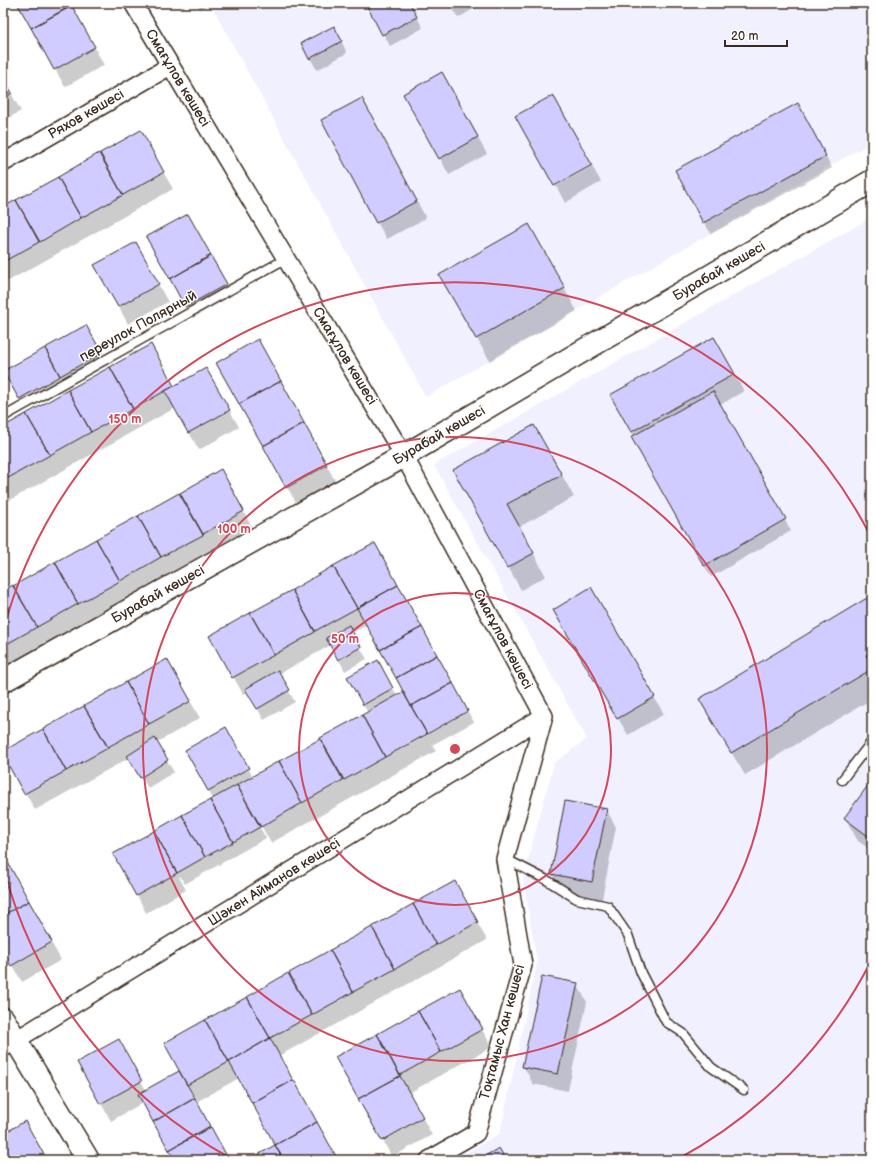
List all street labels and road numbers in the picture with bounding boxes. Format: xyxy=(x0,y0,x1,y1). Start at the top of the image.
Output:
street label: Смағұлов көшесі xyxy=(142,26,214,130)
street label: Ряхов көшесі xyxy=(45,85,127,143)
street label: Бурабай көшесі xyxy=(670,238,768,304)
street label: переулок Полярный xyxy=(76,287,200,365)
street label: Смағұлов көшесі xyxy=(309,304,381,408)
street label: Бурабай көшесі xyxy=(390,402,488,468)
street label: Бурабай көшесі xyxy=(108,561,208,627)
street label: Смағұлов көшесі xyxy=(469,586,537,692)
street label: Шәкен Айманов көшесі xyxy=(205,834,343,930)
street label: Тоқтамыс Хан көшесі xyxy=(476,963,528,1101)

